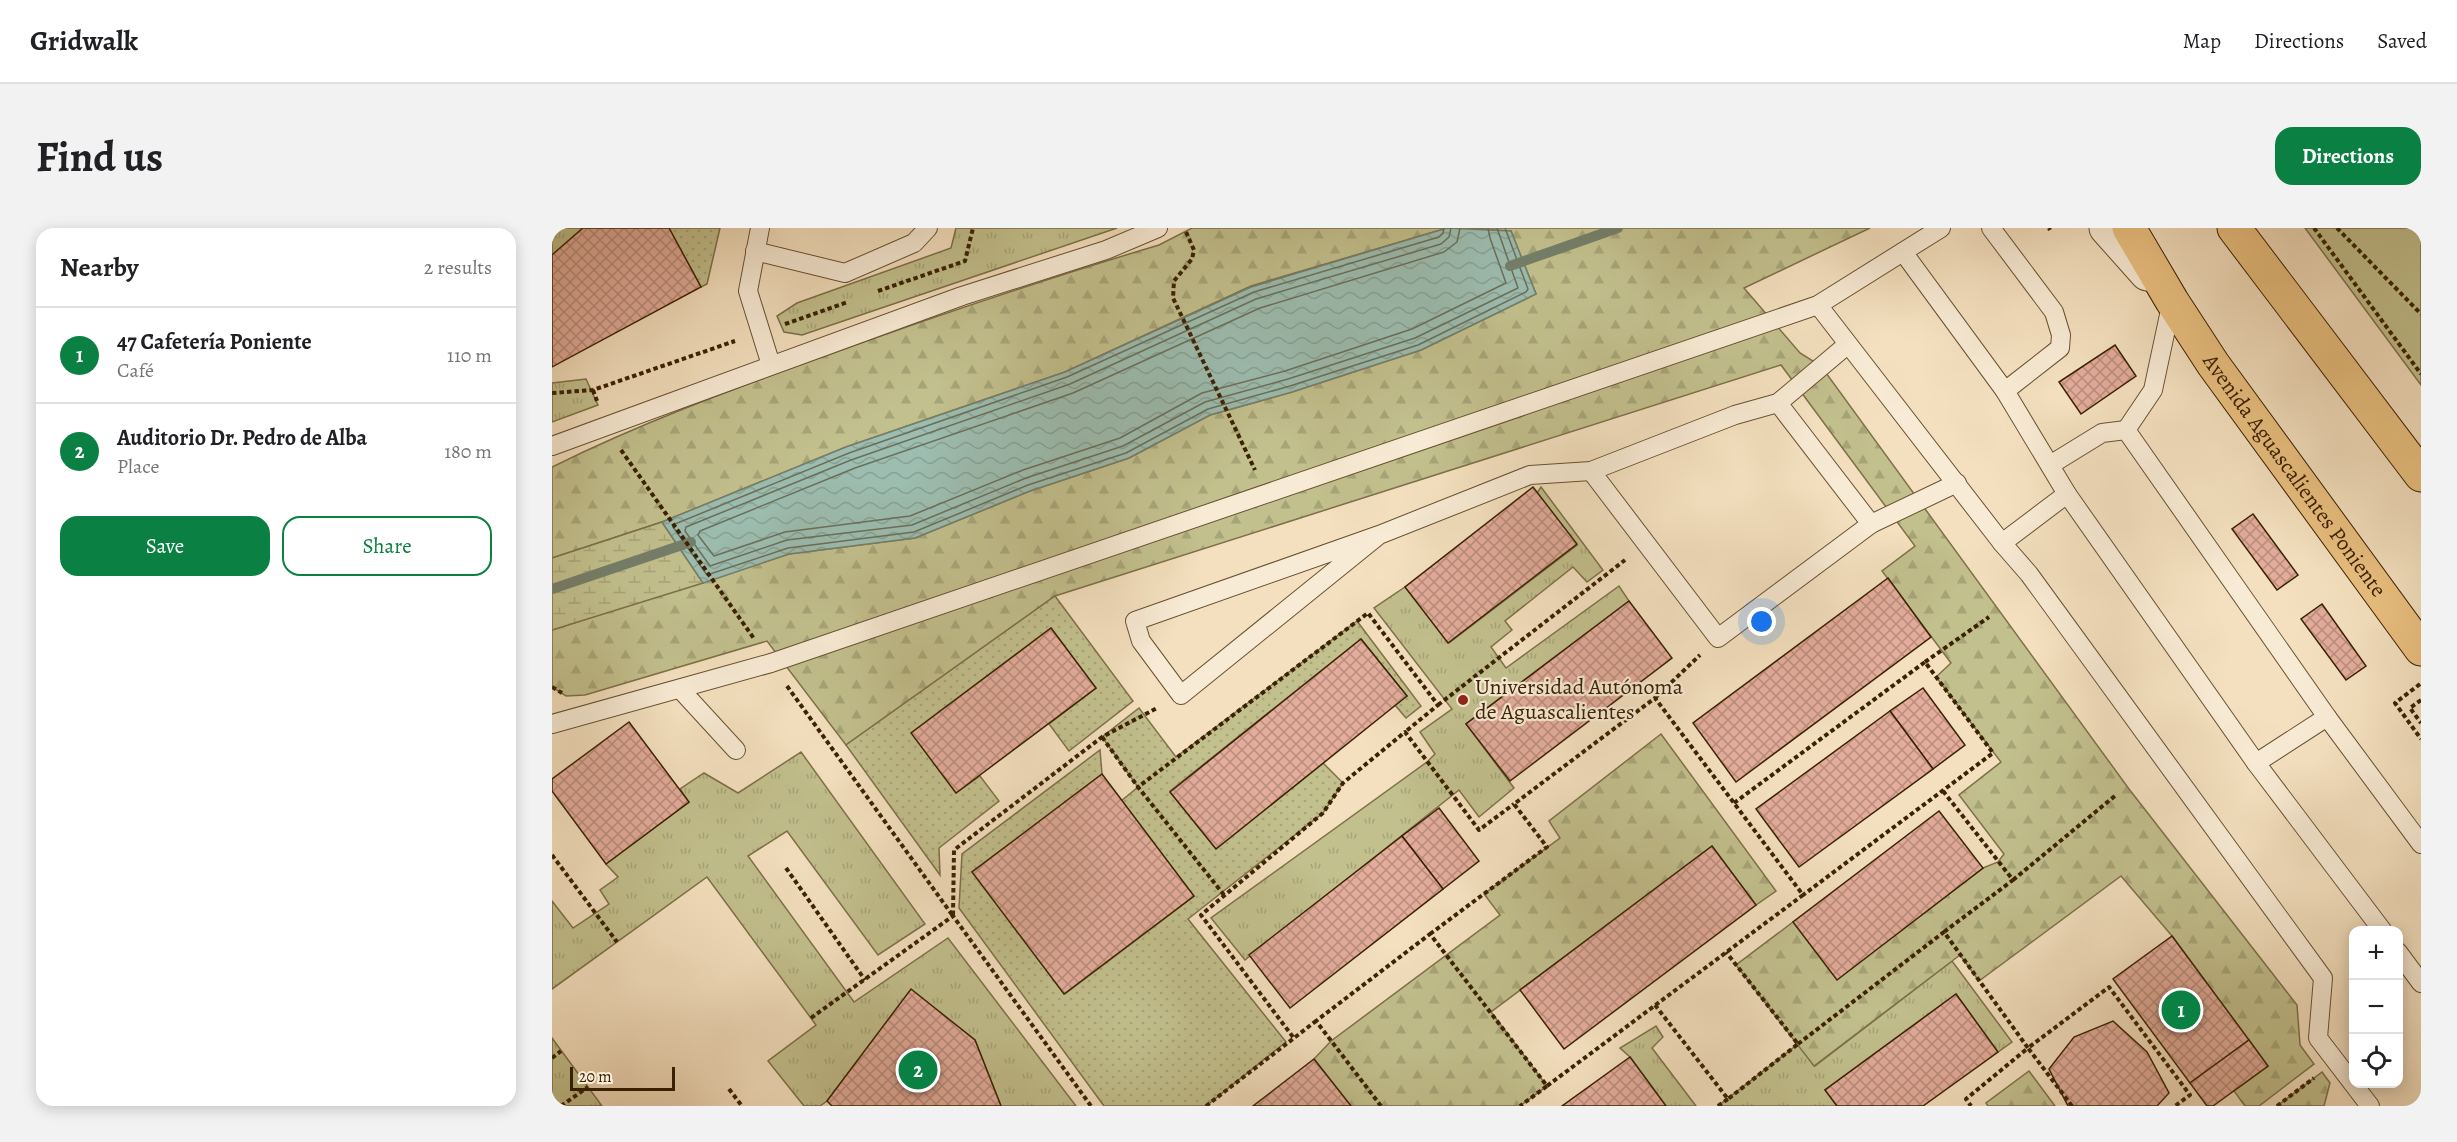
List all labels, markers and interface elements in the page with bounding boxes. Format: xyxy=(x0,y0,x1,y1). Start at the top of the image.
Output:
text: Gridwalk xyxy=(30,22,138,60)
text: Map xyxy=(2183,27,2221,55)
text: Directions xyxy=(2254,27,2344,55)
text: Saved xyxy=(2377,27,2427,55)
button: Directions xyxy=(2275,127,2421,185)
text: Find us xyxy=(36,128,163,185)
text: Nearby xyxy=(60,250,139,285)
text: 2 results xyxy=(424,254,492,281)
text: 47 Cafetería Poniente xyxy=(117,327,312,357)
text: 1 xyxy=(76,342,83,369)
text: 110 m xyxy=(447,342,492,369)
street label: Avenida Aguascalientes Poniente xyxy=(2195,348,2393,603)
text: Café xyxy=(117,357,154,384)
text: Auditorio Dr. Pedro de Alba xyxy=(117,423,367,453)
text: 2 xyxy=(75,438,84,465)
text: 180 m xyxy=(444,438,492,465)
text: Place xyxy=(117,453,159,480)
button: Save xyxy=(60,516,270,576)
button: Share xyxy=(282,516,492,576)
your location xyxy=(1747,607,1776,636)
place label: Universidad Autónoma de Aguascalientes xyxy=(1475,672,1684,727)
marker: Universidad Autónoma de Aguascalientes xyxy=(1456,693,1470,707)
map controls xyxy=(2349,926,2403,1088)
button: + xyxy=(2349,926,2403,980)
button: − xyxy=(2349,980,2403,1034)
pin: 1 xyxy=(2162,988,2200,1032)
button: locate xyxy=(2349,1034,2403,1088)
pin: 2 xyxy=(898,1048,938,1092)
scale bar xyxy=(570,1064,675,1092)
text: 20 m xyxy=(579,1066,612,1088)

